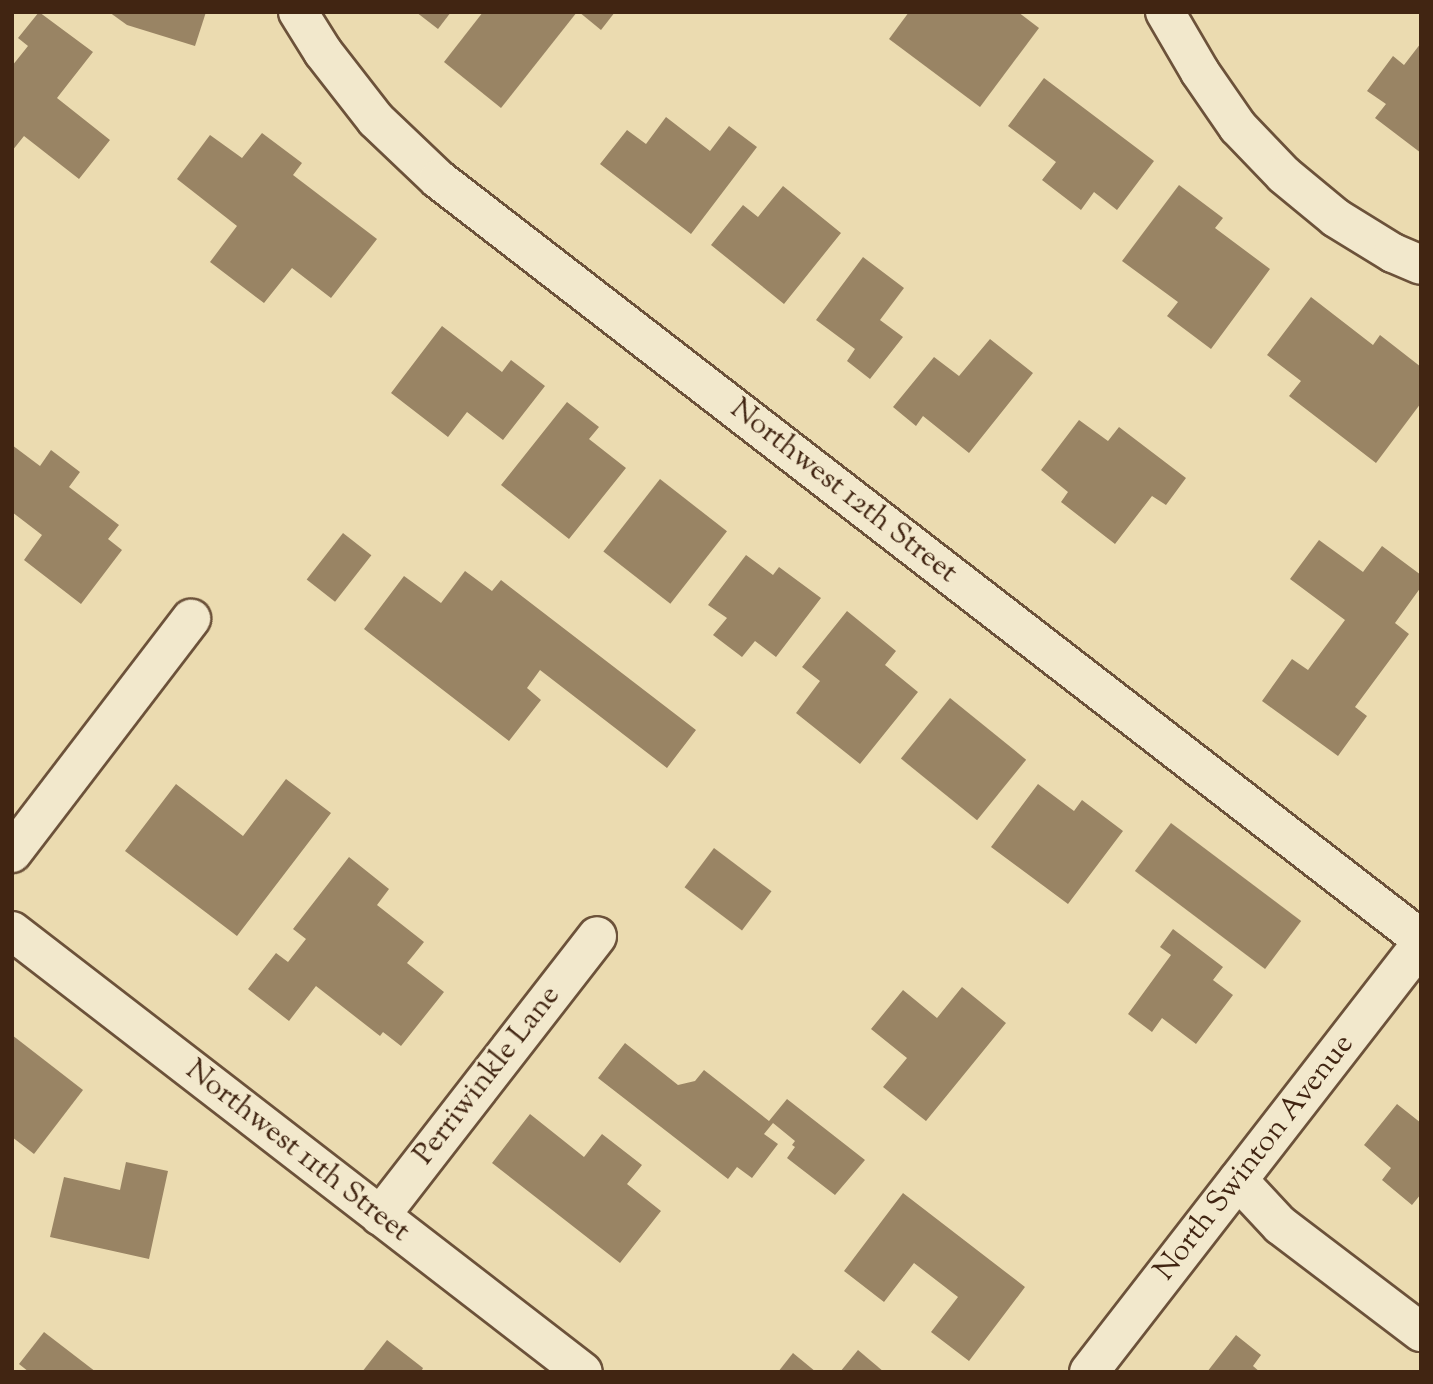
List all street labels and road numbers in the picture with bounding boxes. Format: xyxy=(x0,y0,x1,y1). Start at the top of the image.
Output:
street label: Northwest 12th Street xyxy=(722,392,964,592)
street label: Perriwinkle Lane xyxy=(407,979,569,1173)
street label: North Swinton Avenue xyxy=(1148,1028,1362,1288)
street label: Northwest 11th Street xyxy=(178,1053,416,1251)

